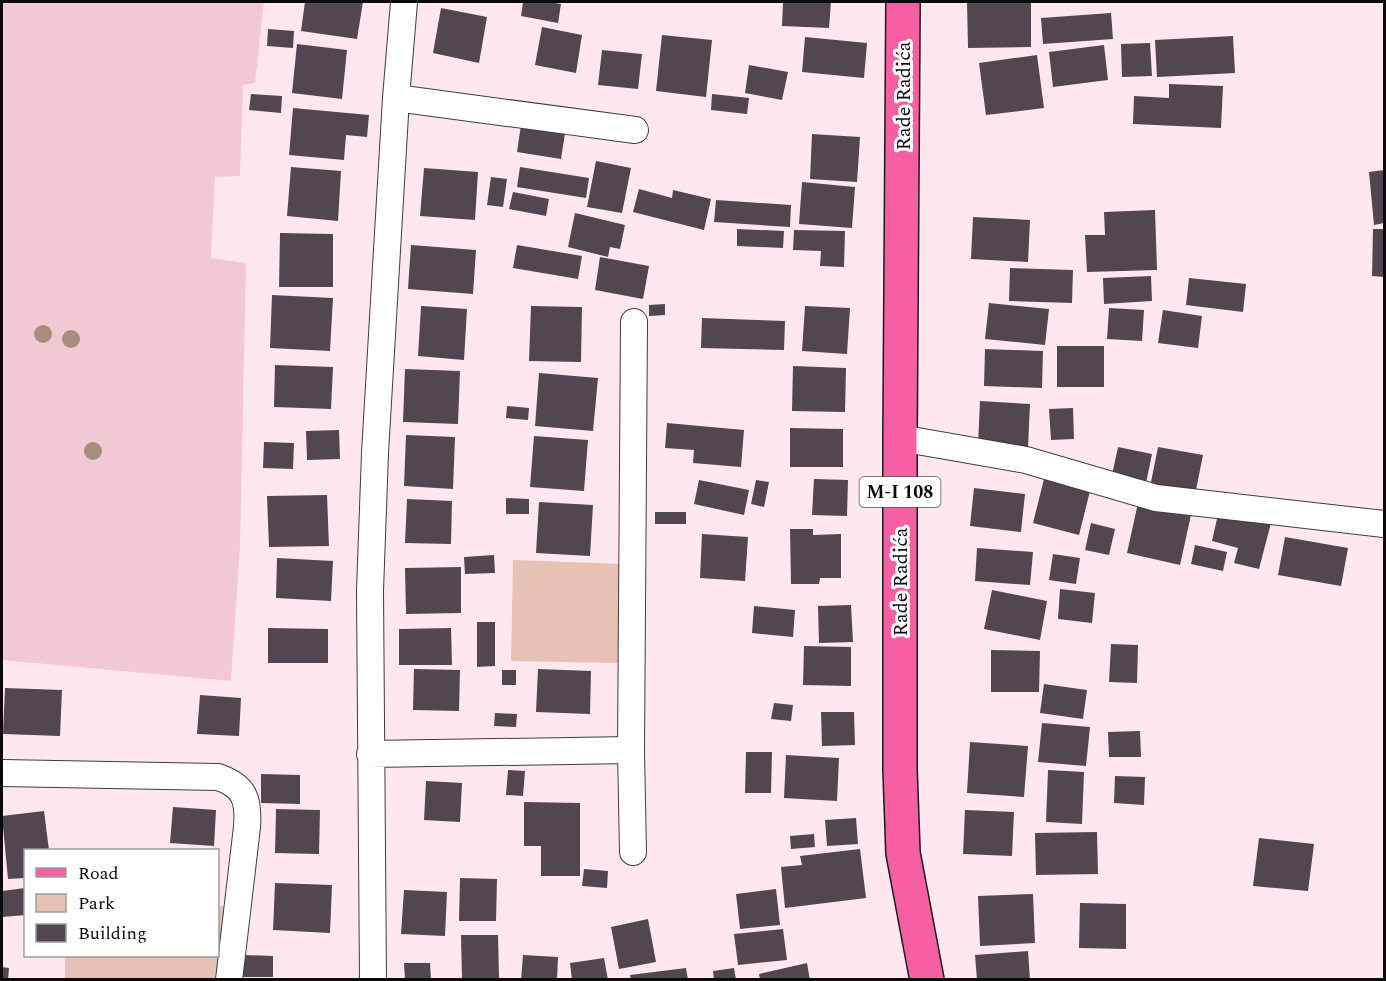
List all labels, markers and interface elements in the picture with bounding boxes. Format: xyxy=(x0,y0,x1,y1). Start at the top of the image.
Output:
street label: Rade Radića xyxy=(889,41,919,151)
road number: M-I 108 xyxy=(860,477,940,507)
street label: Rade Radića xyxy=(886,527,916,637)
legend xyxy=(24,849,219,957)
text: Road xyxy=(78,860,119,887)
text: Park xyxy=(78,890,115,917)
text: Building xyxy=(78,920,147,947)

